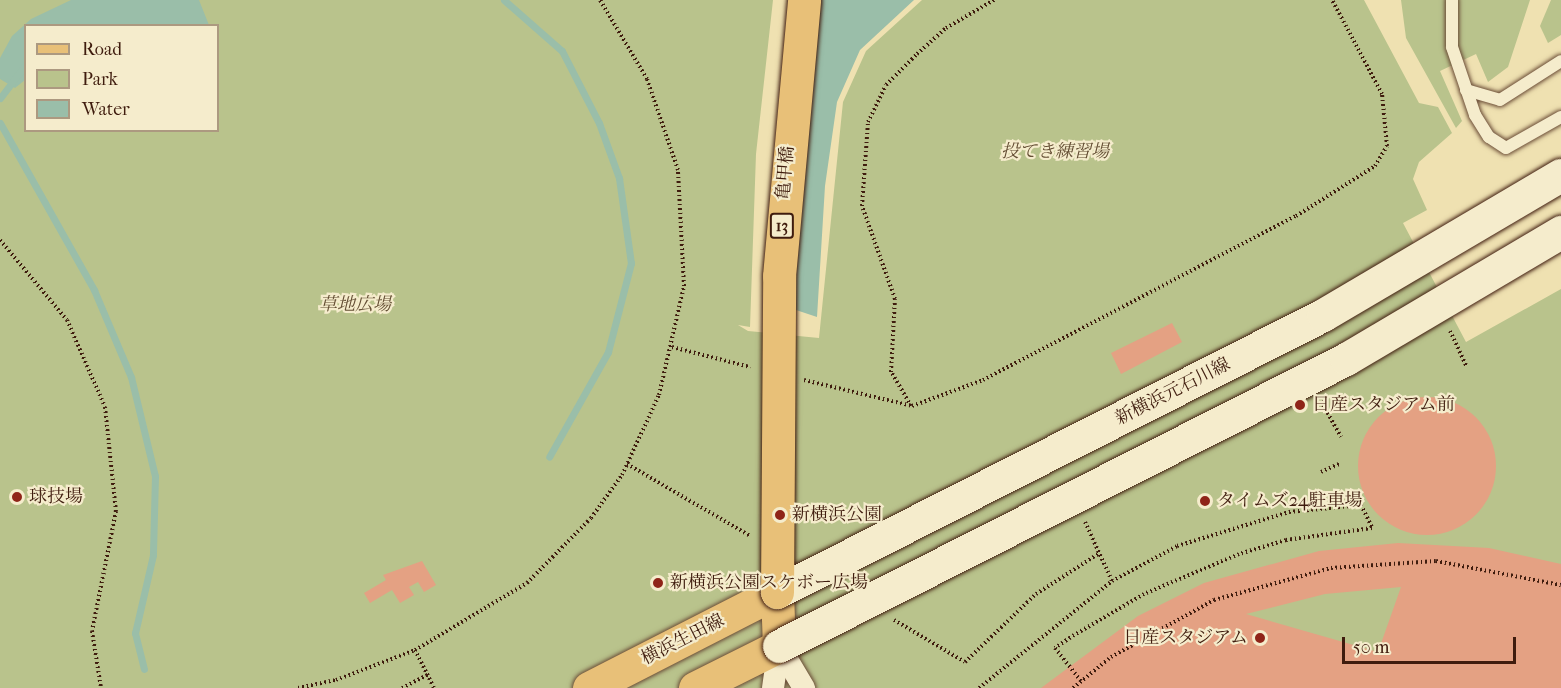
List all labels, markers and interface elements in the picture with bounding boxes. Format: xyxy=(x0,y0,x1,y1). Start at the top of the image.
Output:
legend xyxy=(24,24,219,132)
text: Road xyxy=(82,39,122,60)
text: Park xyxy=(82,69,118,90)
text: Water xyxy=(82,99,130,120)
park label: 投てき練習場 xyxy=(1001,141,1109,163)
street label: 亀甲橋 xyxy=(773,145,799,201)
road number: 13 xyxy=(768,213,796,239)
park label: 草地広場 xyxy=(319,294,391,316)
street label: 新横浜元石川線 xyxy=(1112,354,1234,430)
place label: 日産スタジアム前 xyxy=(1312,394,1456,416)
marker: 日産スタジアム前 xyxy=(1293,398,1307,412)
place label: 球技場 xyxy=(29,486,83,508)
marker: 球技場 xyxy=(10,490,24,504)
place label: タイムズ24駐車場 xyxy=(1217,490,1363,512)
marker: タイムズ24駐車場 xyxy=(1198,494,1212,508)
place label: 新横浜公園 xyxy=(792,504,882,526)
marker: 新横浜公園 xyxy=(773,508,787,522)
place label: 新横浜公園スケボー広場 xyxy=(670,572,868,594)
marker: 新横浜公園スケボー広場 xyxy=(651,576,665,590)
street label: 横浜生田線 xyxy=(638,610,728,670)
scale bar xyxy=(1345,625,1519,663)
place label: 日産スタジアム xyxy=(1122,627,1248,649)
marker: 日産スタジアム xyxy=(1253,631,1267,645)
text: 50 m xyxy=(1353,637,1389,658)

